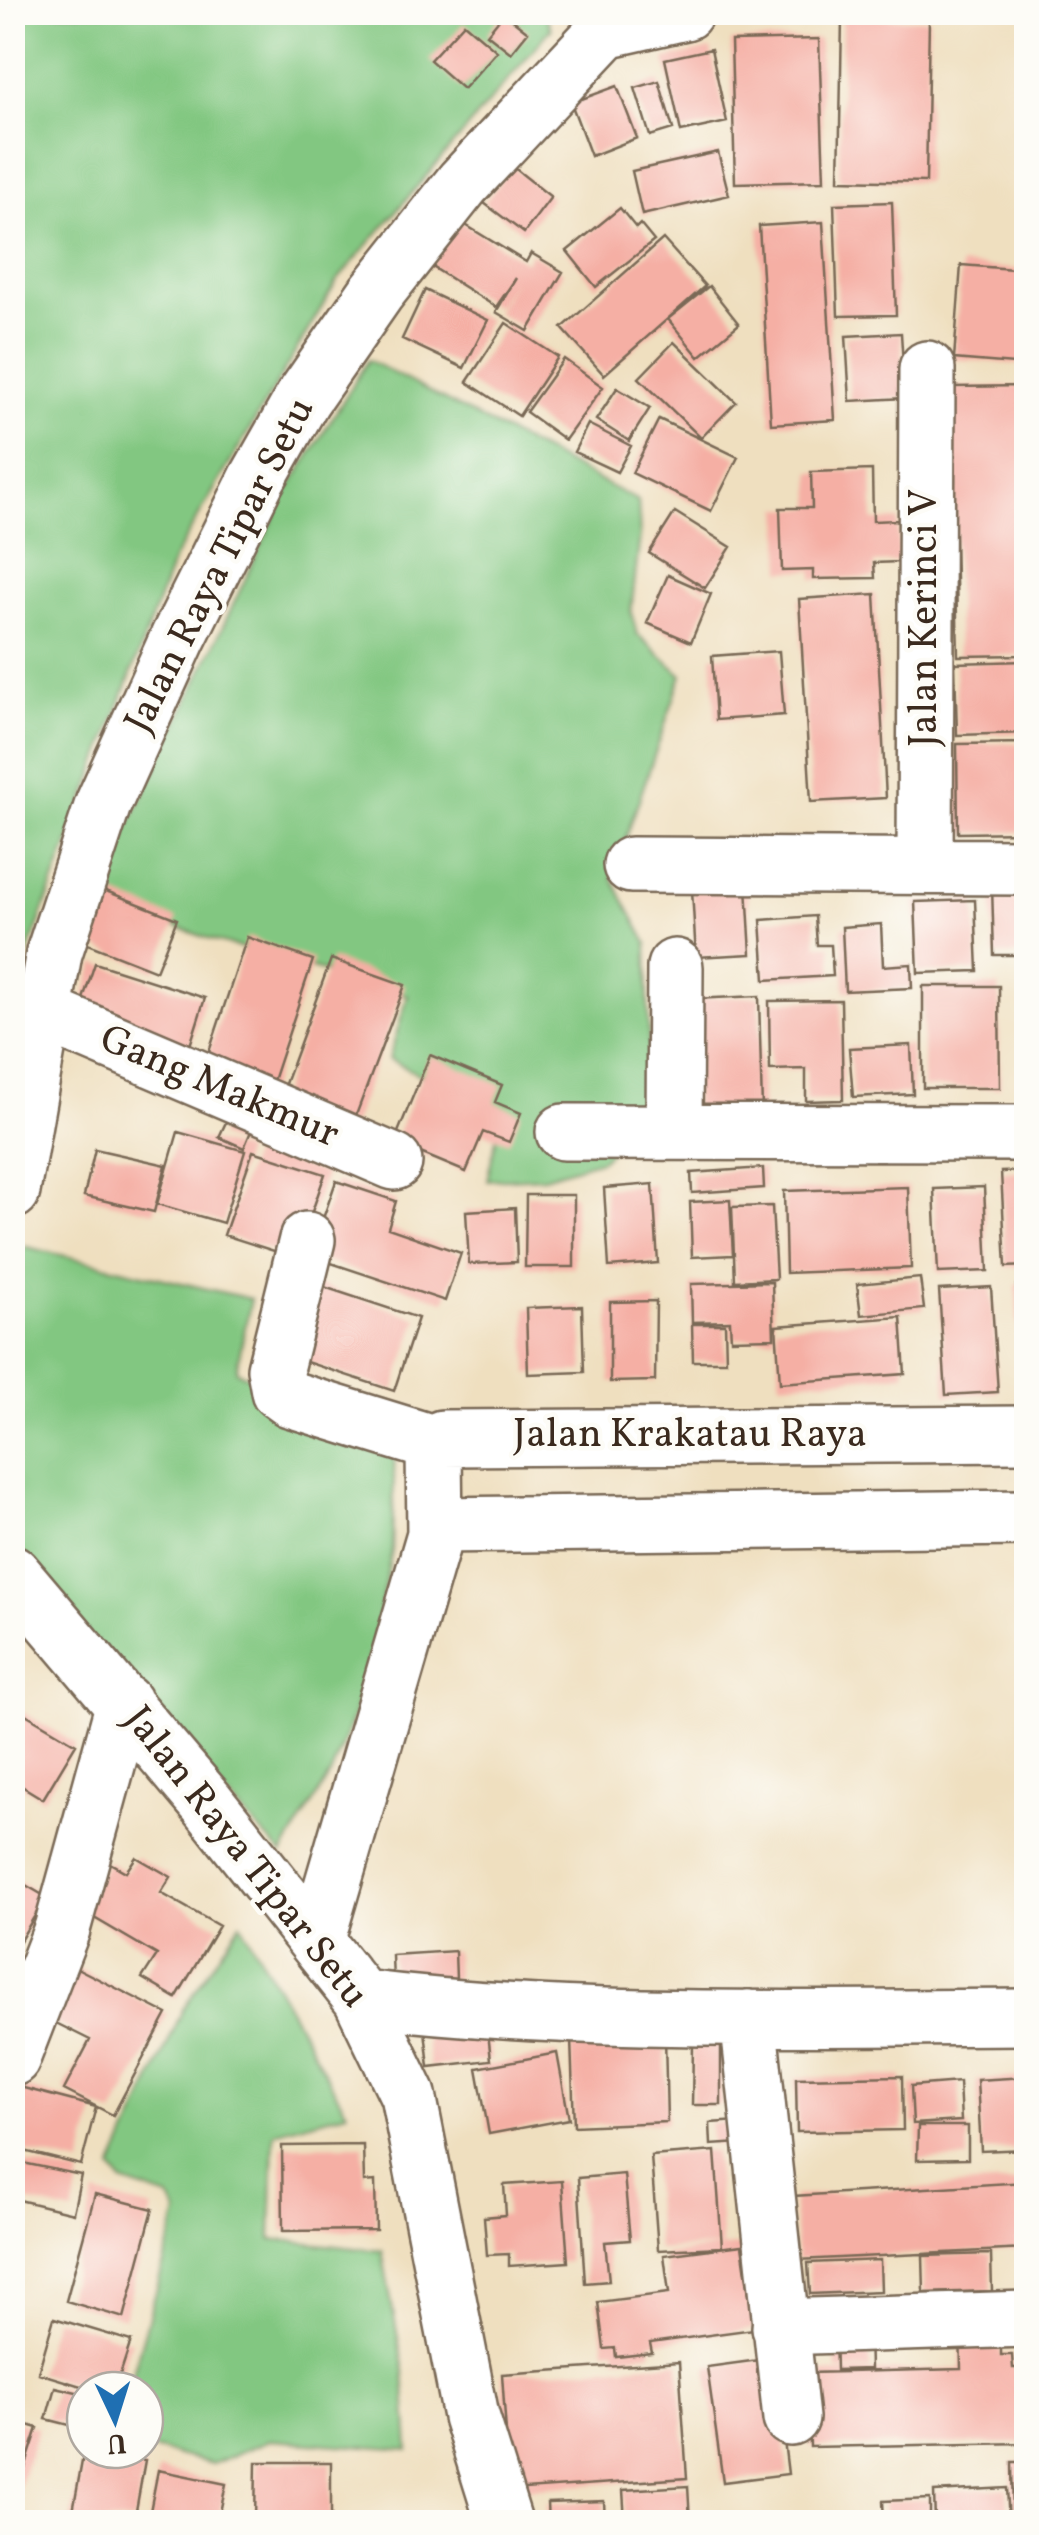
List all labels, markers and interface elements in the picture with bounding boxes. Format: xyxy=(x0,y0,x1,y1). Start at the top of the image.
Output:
street label: Jalan Raya Tipar Setu xyxy=(112,388,330,744)
street label: Jalan Kerinci V xyxy=(898,489,954,747)
street label: Gang Makmur xyxy=(91,1012,347,1164)
street label: Jalan Krakatau Raya xyxy=(513,1408,867,1464)
street label: Jalan Raya Tipar Setu xyxy=(109,1695,381,2021)
north arrow xyxy=(65,2370,165,2470)
text: U xyxy=(106,2422,128,2463)

